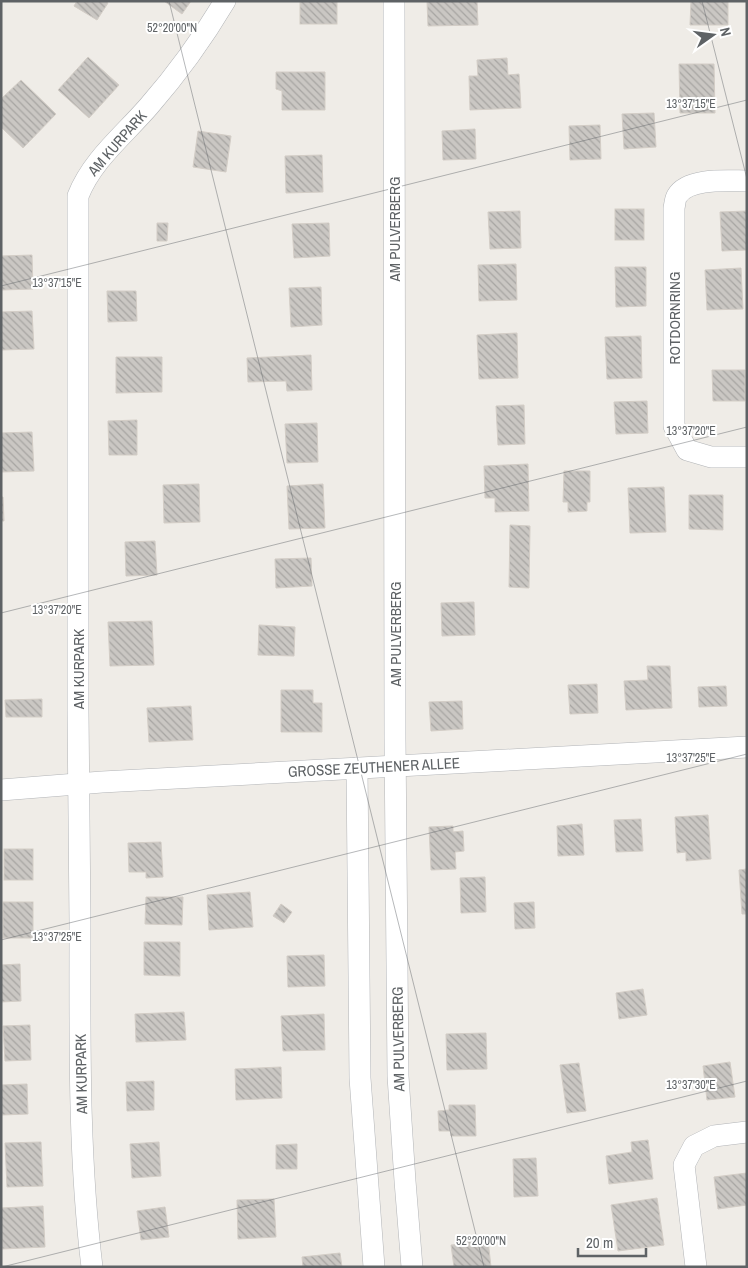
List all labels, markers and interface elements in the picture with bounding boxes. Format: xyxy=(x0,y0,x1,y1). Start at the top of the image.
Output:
north arrow xyxy=(688,10,738,60)
text: 52°20'00"N xyxy=(147,20,197,36)
text: N xyxy=(716,26,735,38)
text: 13°37'15"E xyxy=(666,96,716,112)
street label: AM KURPARK xyxy=(82,105,152,181)
street label: AM PULVERBERG xyxy=(384,176,405,283)
street label: ROTDORNRING xyxy=(664,272,685,364)
text: 13°37'15"E xyxy=(32,275,82,291)
text: 13°37'20"E xyxy=(666,423,716,439)
street label: AM PULVERBERG xyxy=(385,581,406,688)
text: 13°37'20"E xyxy=(32,602,82,618)
street label: AM KURPARK xyxy=(68,628,89,710)
text: 13°37'25"E xyxy=(666,750,716,766)
street label: GROSSE ZEUTHENER ALLEE xyxy=(287,752,461,782)
text: 13°37'25"E xyxy=(32,929,82,945)
street label: AM PULVERBERG xyxy=(387,986,409,1093)
street label: AM KURPARK xyxy=(70,1033,92,1115)
text: 13°37'30"E xyxy=(666,1077,716,1093)
scale bar xyxy=(578,1226,646,1258)
text: 20 m xyxy=(586,1232,613,1253)
text: 52°20'00"N xyxy=(456,1233,506,1249)

